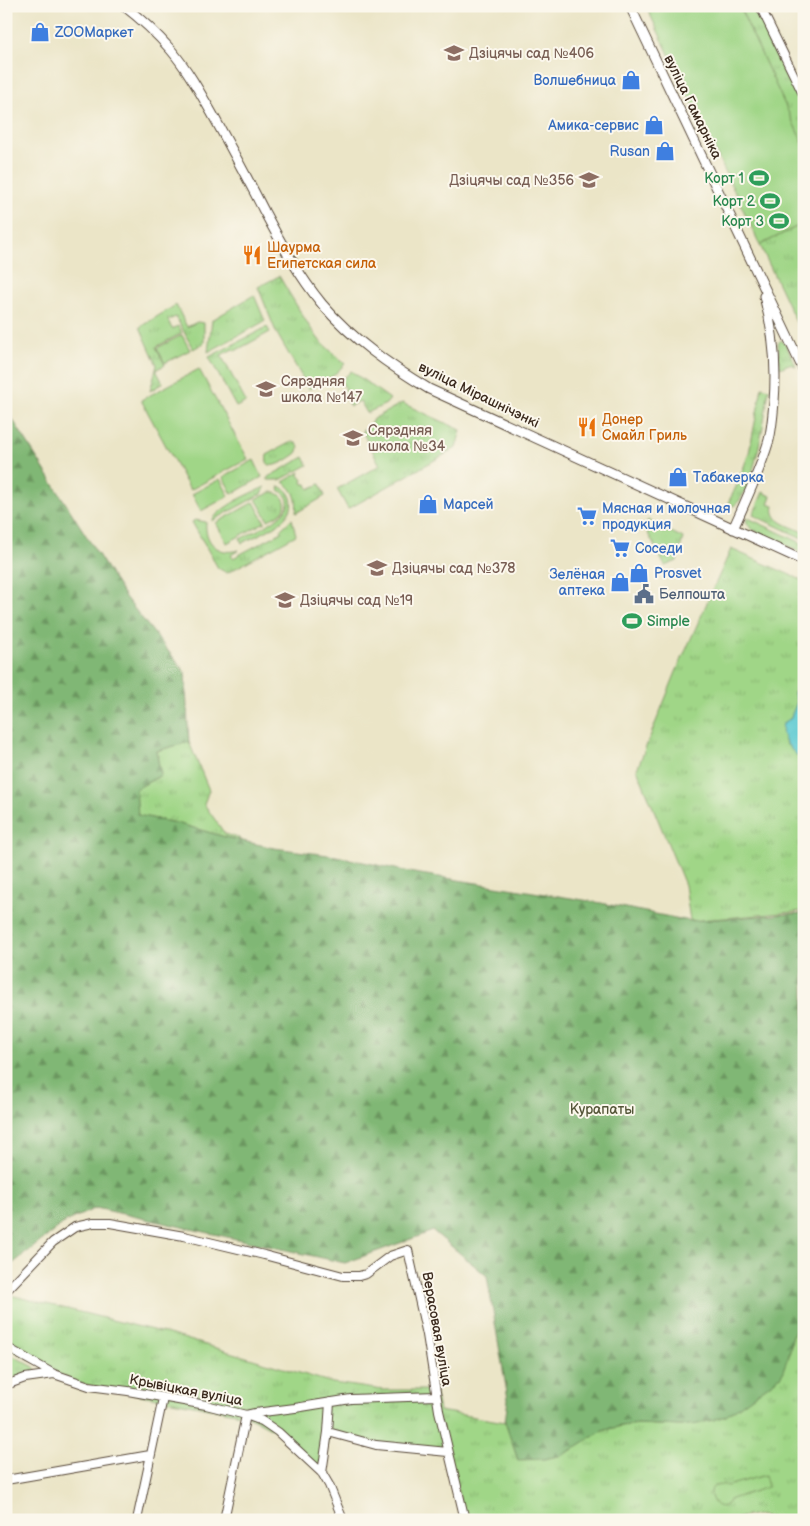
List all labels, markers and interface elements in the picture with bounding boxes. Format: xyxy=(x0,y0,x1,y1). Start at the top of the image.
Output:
shop icon: ZOOМаркет xyxy=(29,21,51,43)
place label: ZOOМаркет xyxy=(54,24,134,41)
school or university icon: Дзіцячы сад №406 xyxy=(443,42,465,64)
place label: Дзіцячы сад №406 xyxy=(469,45,594,62)
street label: вуліца Гамарніка xyxy=(660,52,726,162)
shop icon: Волшебница xyxy=(620,69,642,91)
place label: Волшебница xyxy=(533,72,617,89)
shop icon: Амика-сервис xyxy=(643,114,665,136)
place label: Амика-сервис xyxy=(547,117,639,134)
shop icon: Rusan xyxy=(654,140,676,162)
place label: Rusan xyxy=(609,143,650,160)
sports icon: Корт 1 xyxy=(748,167,770,189)
school or university icon: Дзіцячы сад №356 xyxy=(578,169,600,191)
place label: Корт 1 xyxy=(704,170,744,187)
place label: Дзіцячы сад №356 xyxy=(449,172,574,189)
sports icon: Корт 2 xyxy=(759,190,781,212)
place label: Корт 2 xyxy=(712,193,756,210)
sports icon: Корт 3 xyxy=(768,210,790,232)
place label: Корт 3 xyxy=(721,213,764,230)
place label: Шаурма Египетская сила xyxy=(267,239,377,272)
restaurant icon: Шаурма Египетская сила xyxy=(241,244,263,266)
street label: вуліца Мірашнічэнкі xyxy=(416,358,542,432)
place label: Сярэдняя школа №147 xyxy=(281,373,362,406)
school or university icon: Сярэдняя школа №147 xyxy=(255,378,277,400)
place label: Донер Смайл Гриль xyxy=(602,411,687,444)
restaurant icon: Донер Смайл Гриль xyxy=(576,416,598,438)
place label: Сярэдняя школа №34 xyxy=(368,422,446,455)
school or university icon: Сярэдняя школа №34 xyxy=(342,427,364,449)
shop icon: Табакерка xyxy=(667,466,689,488)
place label: Табакерка xyxy=(693,469,765,486)
shop icon: Марсей xyxy=(417,493,439,515)
place label: Марсей xyxy=(443,496,494,513)
place label: Мясная и молочная продукция xyxy=(602,500,731,533)
supermarket icon: Мясная и молочная продукция xyxy=(576,505,598,527)
supermarket icon: Соседи xyxy=(609,537,631,559)
place label: Соседи xyxy=(635,540,683,557)
school or university icon: Дзіцячы сад №378 xyxy=(366,557,388,579)
place label: Дзіцячы сад №378 xyxy=(392,560,515,577)
shop icon: Prosvet xyxy=(628,562,650,584)
place label: Prosvet xyxy=(654,565,702,582)
place label: Зелёная аптека xyxy=(549,566,606,599)
shop icon: Зелёная аптека xyxy=(609,571,631,593)
public building icon: Белпошта xyxy=(633,583,655,605)
place label: Белпошта xyxy=(659,586,726,603)
school or university icon: Дзіцячы сад №19 xyxy=(274,589,296,611)
place label: Дзіцячы сад №19 xyxy=(300,592,413,609)
sports icon: Simple xyxy=(621,610,643,632)
place label: Simple xyxy=(647,613,690,630)
park label: Курапаты xyxy=(570,1101,634,1118)
street label: Верасовая вуліца xyxy=(419,1270,456,1388)
street label: Крывіцкая вуліца xyxy=(128,1371,245,1409)

